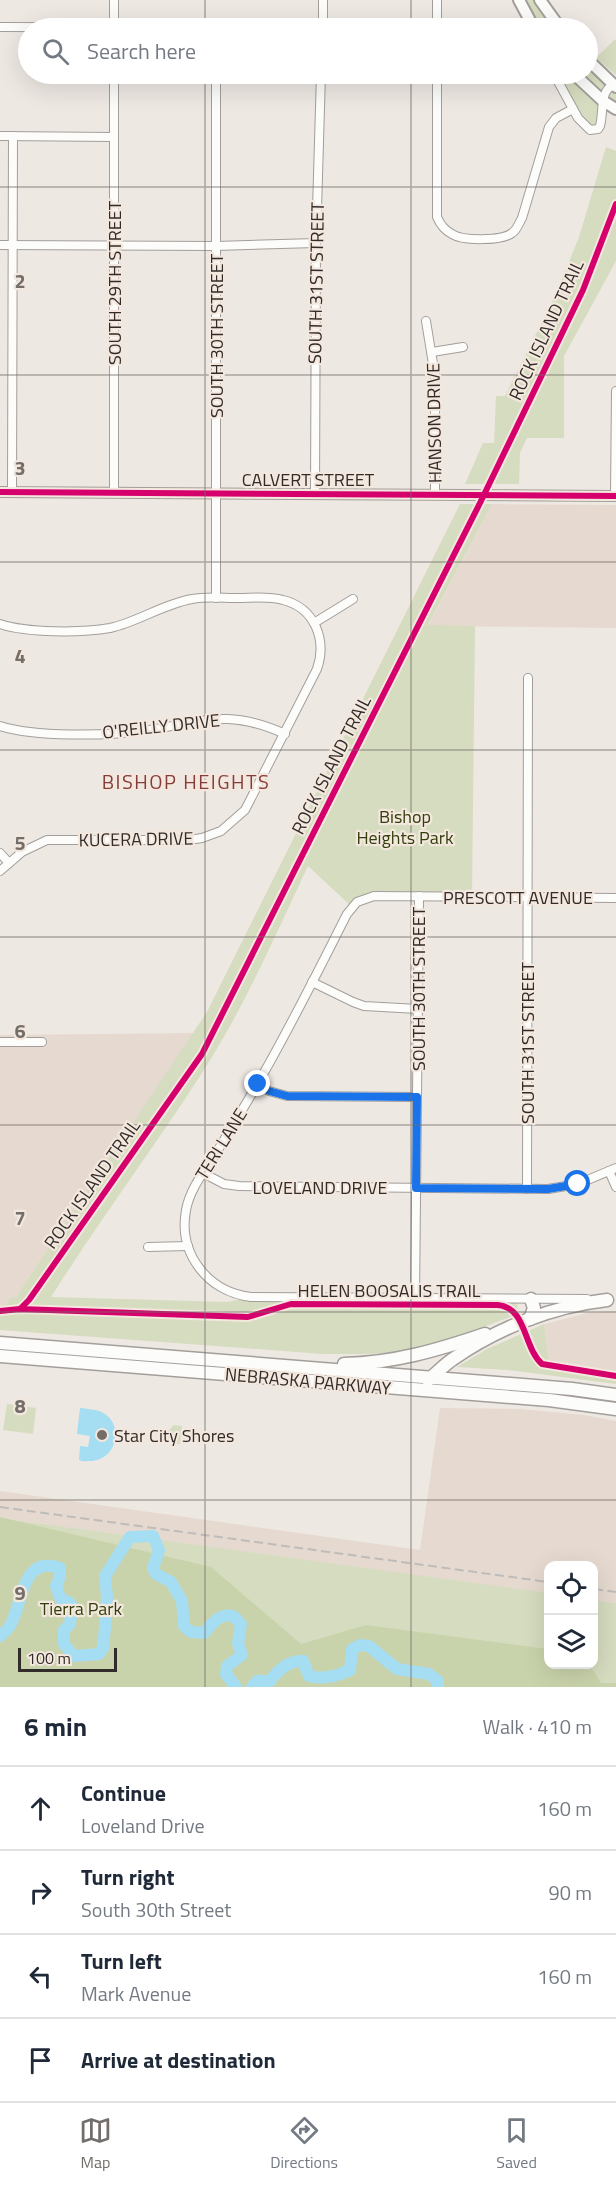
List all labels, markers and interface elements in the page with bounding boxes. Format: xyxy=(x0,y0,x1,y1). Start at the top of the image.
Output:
search box xyxy=(18,18,598,84)
text: Search here xyxy=(87,34,196,68)
icon: search xyxy=(39,35,72,68)
street label: SOUTH 29TH STREET xyxy=(101,200,128,365)
street label: SOUTH 31ST STREET xyxy=(301,201,331,364)
street label: SOUTH 30TH STREET xyxy=(203,253,230,418)
street label: ROCK ISLAND TRAIL xyxy=(502,255,591,405)
text: 2 xyxy=(14,265,26,296)
street label: HANSON DRIVE xyxy=(419,363,449,483)
text: 3 xyxy=(14,452,26,483)
street label: CALVERT STREET xyxy=(242,466,375,493)
text: 4 xyxy=(14,640,26,671)
street label: ROCK ISLAND TRAIL xyxy=(284,691,378,839)
street label: O'REILLY DRIVE xyxy=(101,706,221,746)
district label: BISHOP HEIGHTS xyxy=(102,766,270,797)
park label: Bishop Heights Park xyxy=(356,803,454,851)
street label: KUCERA DRIVE xyxy=(78,824,194,853)
text: 5 xyxy=(14,827,26,858)
street label: PRESCOTT AVENUE xyxy=(443,884,593,911)
street label: SOUTH 30TH STREET xyxy=(405,906,432,1071)
street label: SOUTH 31ST STREET xyxy=(514,962,541,1124)
text: 6 xyxy=(14,1015,26,1046)
route end xyxy=(244,1070,270,1096)
street label: TERI LANE xyxy=(188,1103,254,1185)
street label: ROCK ISLAND TRAIL xyxy=(37,1114,147,1254)
route start xyxy=(564,1170,590,1196)
street label: LOVELAND DRIVE xyxy=(253,1174,388,1201)
text: 7 xyxy=(14,1202,26,1233)
street label: HELEN BOOSALIS TRAIL xyxy=(298,1277,481,1304)
street label: NEBRASKA PARKWAY xyxy=(224,1360,393,1402)
text: 8 xyxy=(14,1390,26,1421)
place label: Star City Shores xyxy=(114,1422,234,1449)
marker: Star City Shores xyxy=(95,1428,109,1442)
map controls xyxy=(544,1561,598,1669)
button: locate xyxy=(544,1561,598,1615)
text: 9 xyxy=(14,1577,26,1608)
park label: Tierra Park xyxy=(40,1595,123,1622)
button: layers xyxy=(544,1615,598,1669)
scale bar xyxy=(18,1645,117,1672)
text: 100 m xyxy=(27,1646,71,1670)
text: 6 min xyxy=(24,1707,87,1746)
text: Walk · 410 m xyxy=(483,1711,592,1742)
text: Continue xyxy=(81,1776,166,1810)
icon: ahead xyxy=(24,1792,57,1825)
text: 160 m xyxy=(537,1793,592,1824)
text: Loveland Drive xyxy=(81,1810,205,1841)
text: Turn right xyxy=(81,1860,175,1894)
icon: right xyxy=(24,1876,57,1909)
text: 90 m xyxy=(548,1877,592,1908)
text: South 30th Street xyxy=(81,1894,231,1925)
text: Turn left xyxy=(81,1944,162,1978)
icon: left xyxy=(24,1960,57,1993)
text: 160 m xyxy=(537,1961,592,1992)
text: Mark Avenue xyxy=(81,1978,191,2009)
text: Arrive at destination xyxy=(81,2043,276,2077)
icon: arrive xyxy=(24,2044,57,2077)
tab: Map xyxy=(79,2114,112,2174)
tab: Directions xyxy=(270,2114,338,2174)
tab: Saved xyxy=(496,2114,537,2174)

